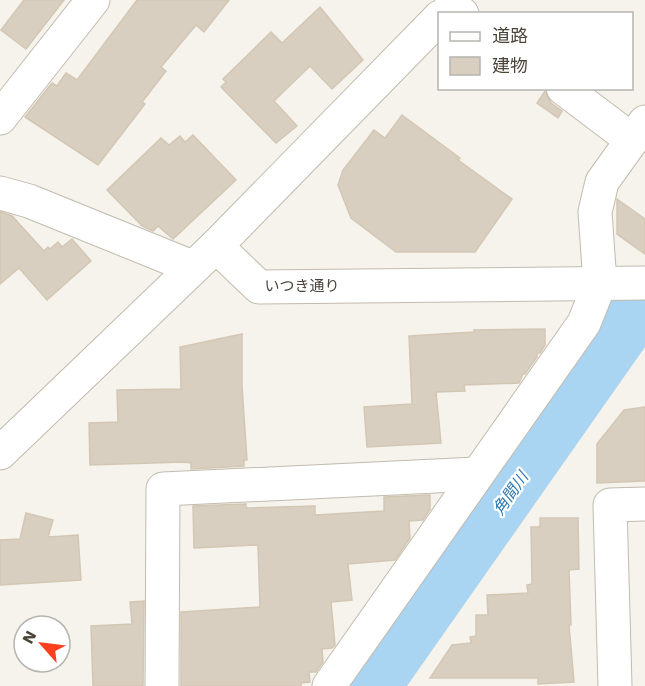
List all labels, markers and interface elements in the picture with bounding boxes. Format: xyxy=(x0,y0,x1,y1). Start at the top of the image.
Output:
legend xyxy=(438,12,633,90)
text: 道路 xyxy=(492,25,528,46)
text: 建物 xyxy=(492,55,528,76)
street label: いつき通り xyxy=(264,277,340,295)
water label: 角間川 xyxy=(489,467,533,518)
north arrow xyxy=(12,614,72,674)
text: N xyxy=(18,627,40,647)

